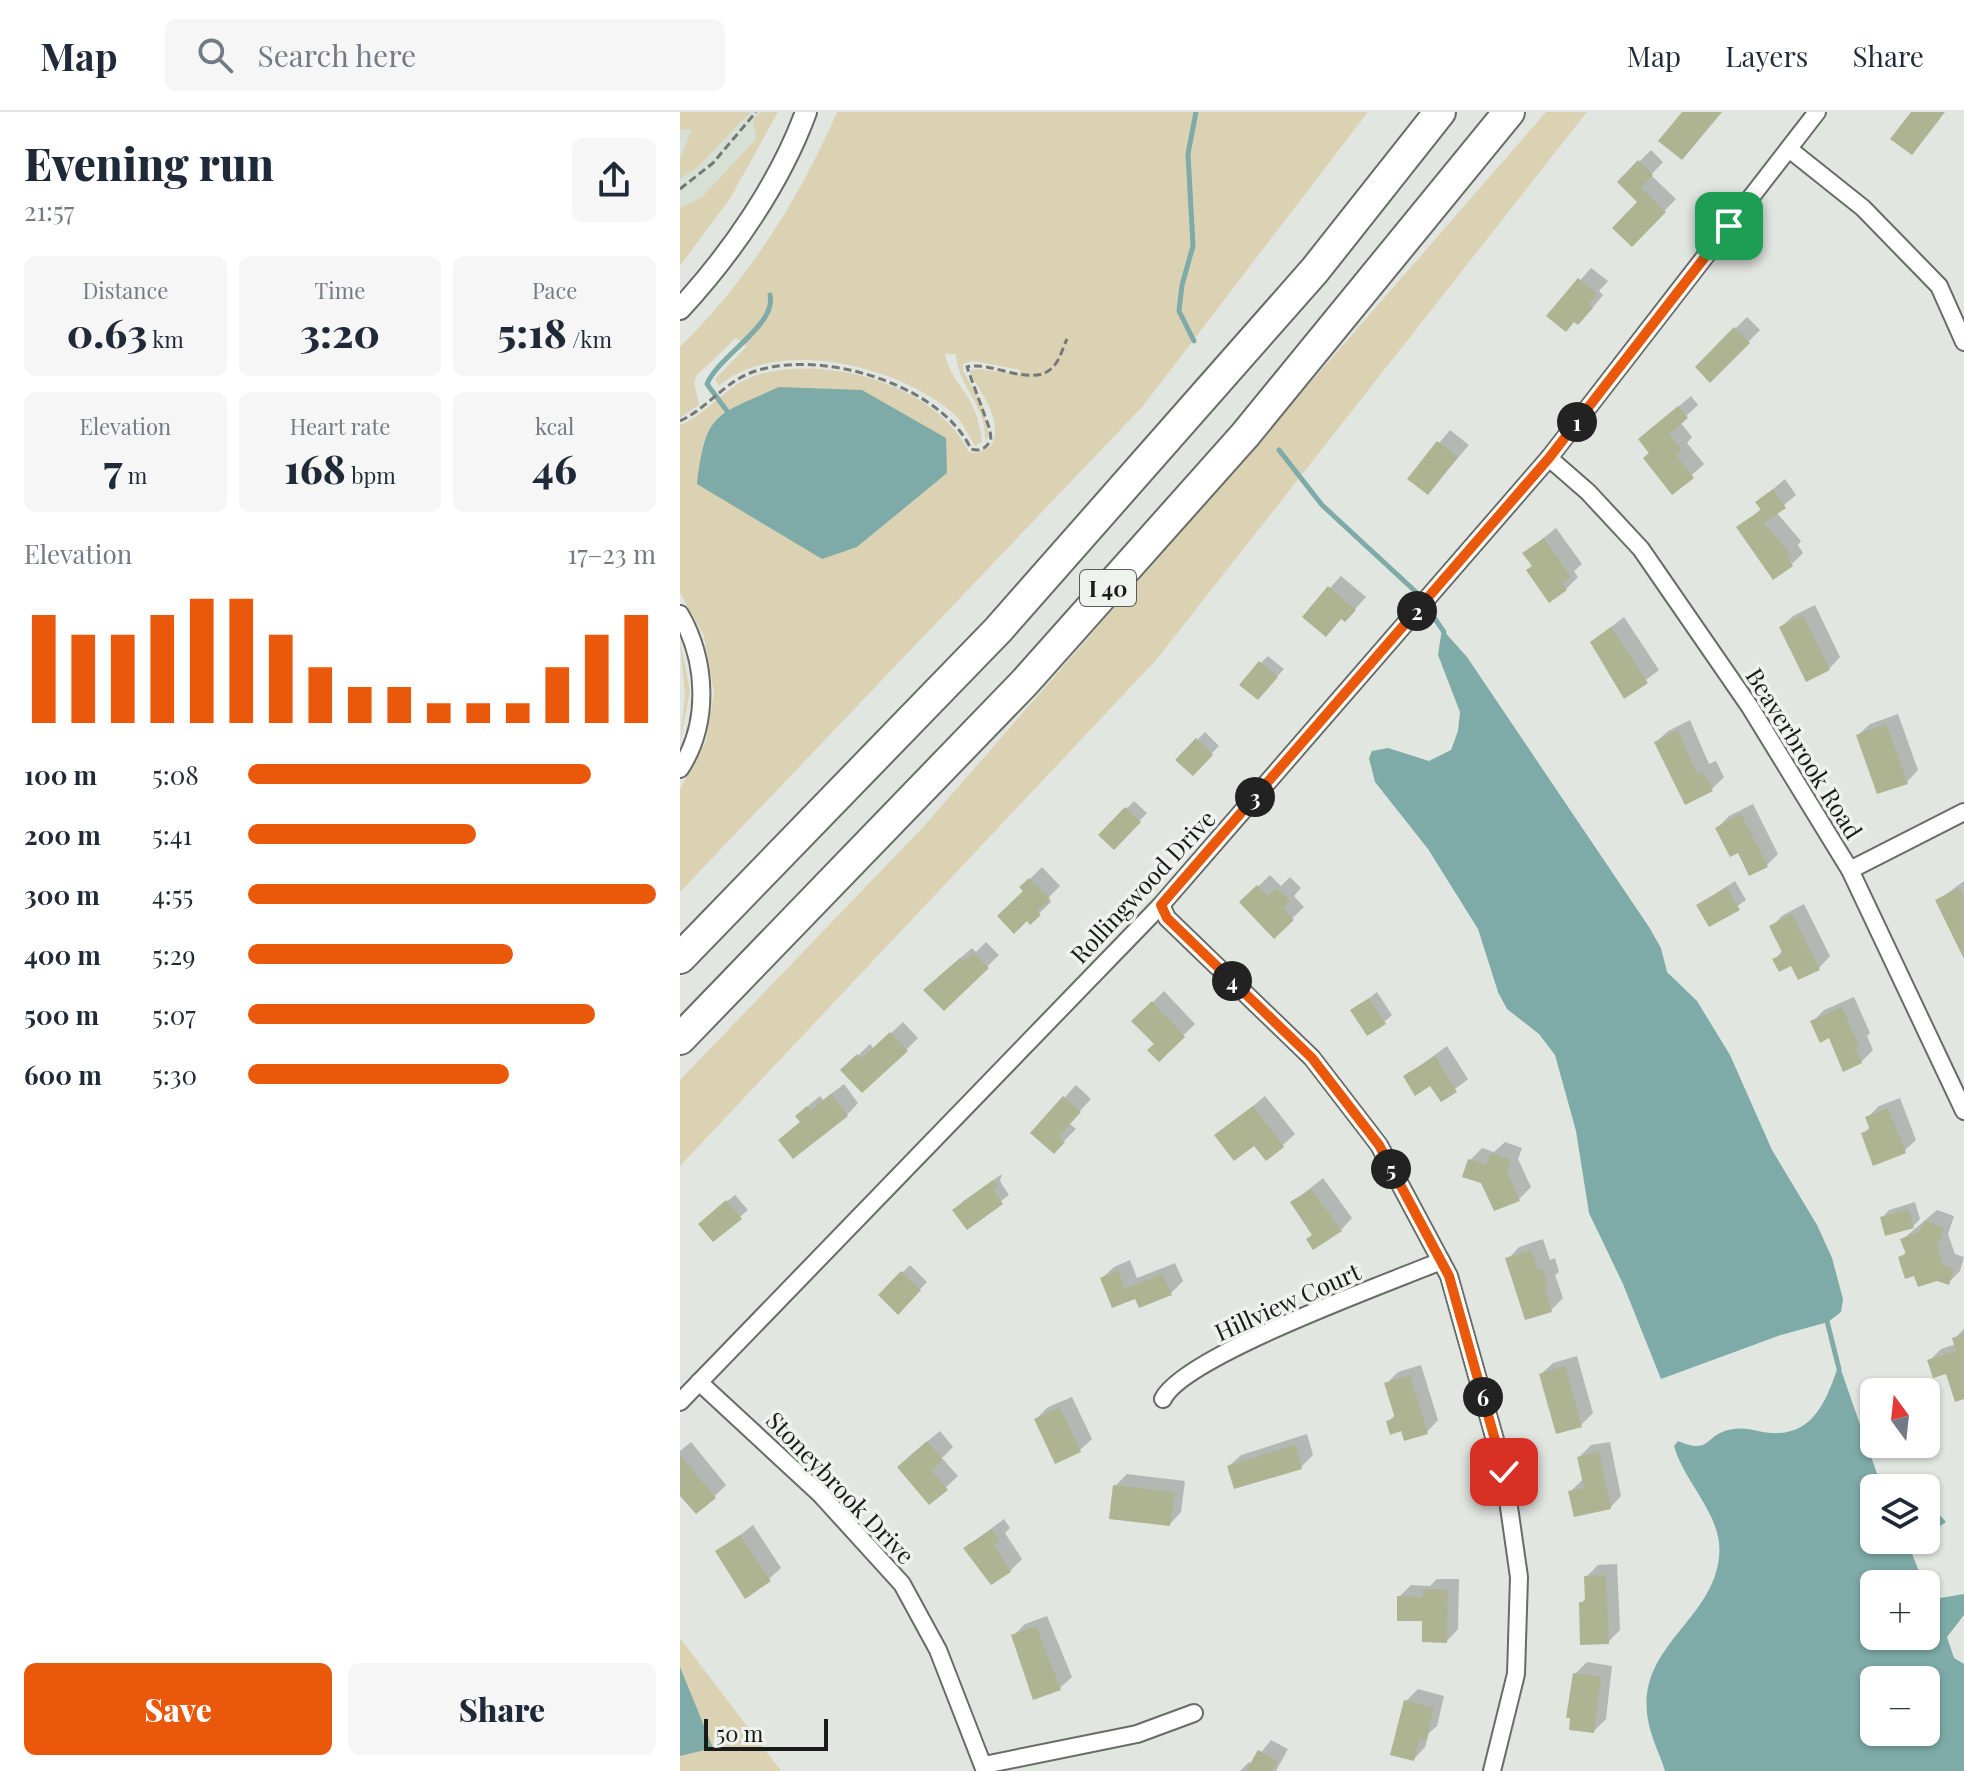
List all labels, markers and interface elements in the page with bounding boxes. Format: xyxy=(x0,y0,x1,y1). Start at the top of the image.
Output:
search box xyxy=(165,19,725,91)
text: Map xyxy=(40,30,117,81)
icon: search xyxy=(193,33,237,77)
text: Search here xyxy=(257,35,416,75)
text: Map xyxy=(1627,37,1681,74)
text: Layers xyxy=(1725,37,1808,74)
text: Share xyxy=(1852,37,1924,74)
text: Evening run xyxy=(24,133,274,192)
button: share xyxy=(572,138,656,222)
pin xyxy=(1695,192,1763,260)
text: 21:57 xyxy=(24,193,74,228)
icon: arrive xyxy=(1707,204,1751,248)
text: Distance xyxy=(82,275,168,305)
text: Time xyxy=(315,275,365,305)
text: Pace xyxy=(532,275,577,305)
text: 0.63 xyxy=(67,305,147,358)
text: 3:20 xyxy=(300,305,380,358)
text: 5:18 xyxy=(497,305,567,358)
text: km xyxy=(147,324,184,354)
text: /km xyxy=(567,324,612,354)
pin: 1 xyxy=(1557,402,1597,442)
text: 1 xyxy=(1573,407,1581,437)
text: Elevation xyxy=(80,411,171,441)
text: Heart rate xyxy=(290,411,390,441)
text: kcal xyxy=(535,411,574,441)
text: 7 xyxy=(103,441,122,494)
text: 168 xyxy=(284,441,346,494)
text: 46 xyxy=(532,441,577,494)
text: m xyxy=(122,460,147,490)
text: bpm xyxy=(346,460,396,490)
text: Elevation xyxy=(24,536,132,571)
text: 17–23 m xyxy=(568,536,656,571)
road number: I 40 xyxy=(1080,570,1136,606)
pin: 2 xyxy=(1397,591,1437,631)
text: 2 xyxy=(1411,596,1423,626)
street label: Beaverbrook Road xyxy=(1739,661,1871,845)
text: 100 m xyxy=(24,757,97,792)
text: 5:08 xyxy=(152,757,199,792)
pin: 3 xyxy=(1235,777,1275,817)
text: 3 xyxy=(1250,782,1260,812)
street label: Rollingwood Drive xyxy=(1062,802,1222,970)
text: 200 m xyxy=(24,817,101,852)
text: 5:41 xyxy=(152,817,192,852)
text: 300 m xyxy=(24,877,100,912)
text: 4:55 xyxy=(152,877,193,912)
text: 400 m xyxy=(24,937,101,972)
text: 5:29 xyxy=(152,937,195,972)
pin: 4 xyxy=(1212,961,1252,1001)
text: 4 xyxy=(1226,966,1238,996)
text: 500 m xyxy=(24,997,99,1032)
text: 5:07 xyxy=(152,997,196,1032)
text: 600 m xyxy=(24,1057,102,1092)
text: 5:30 xyxy=(152,1057,197,1092)
pin: 5 xyxy=(1371,1149,1411,1189)
text: 5 xyxy=(1386,1154,1396,1184)
street label: Hillview Court xyxy=(1209,1254,1365,1347)
pin: 6 xyxy=(1463,1377,1503,1417)
north arrow xyxy=(1860,1378,1940,1458)
map controls xyxy=(1860,1378,1940,1746)
text: 6 xyxy=(1477,1382,1489,1412)
street label: Stoneybrook Drive xyxy=(760,1404,922,1570)
pin xyxy=(1470,1438,1538,1506)
icon: check xyxy=(1482,1450,1526,1494)
button: layers xyxy=(1860,1474,1940,1554)
button: + xyxy=(1860,1570,1940,1650)
button: Save xyxy=(24,1663,332,1755)
button: Share xyxy=(348,1663,656,1755)
button: − xyxy=(1860,1666,1940,1746)
scale bar xyxy=(704,1715,828,1751)
text: 50 m xyxy=(716,1718,763,1748)

